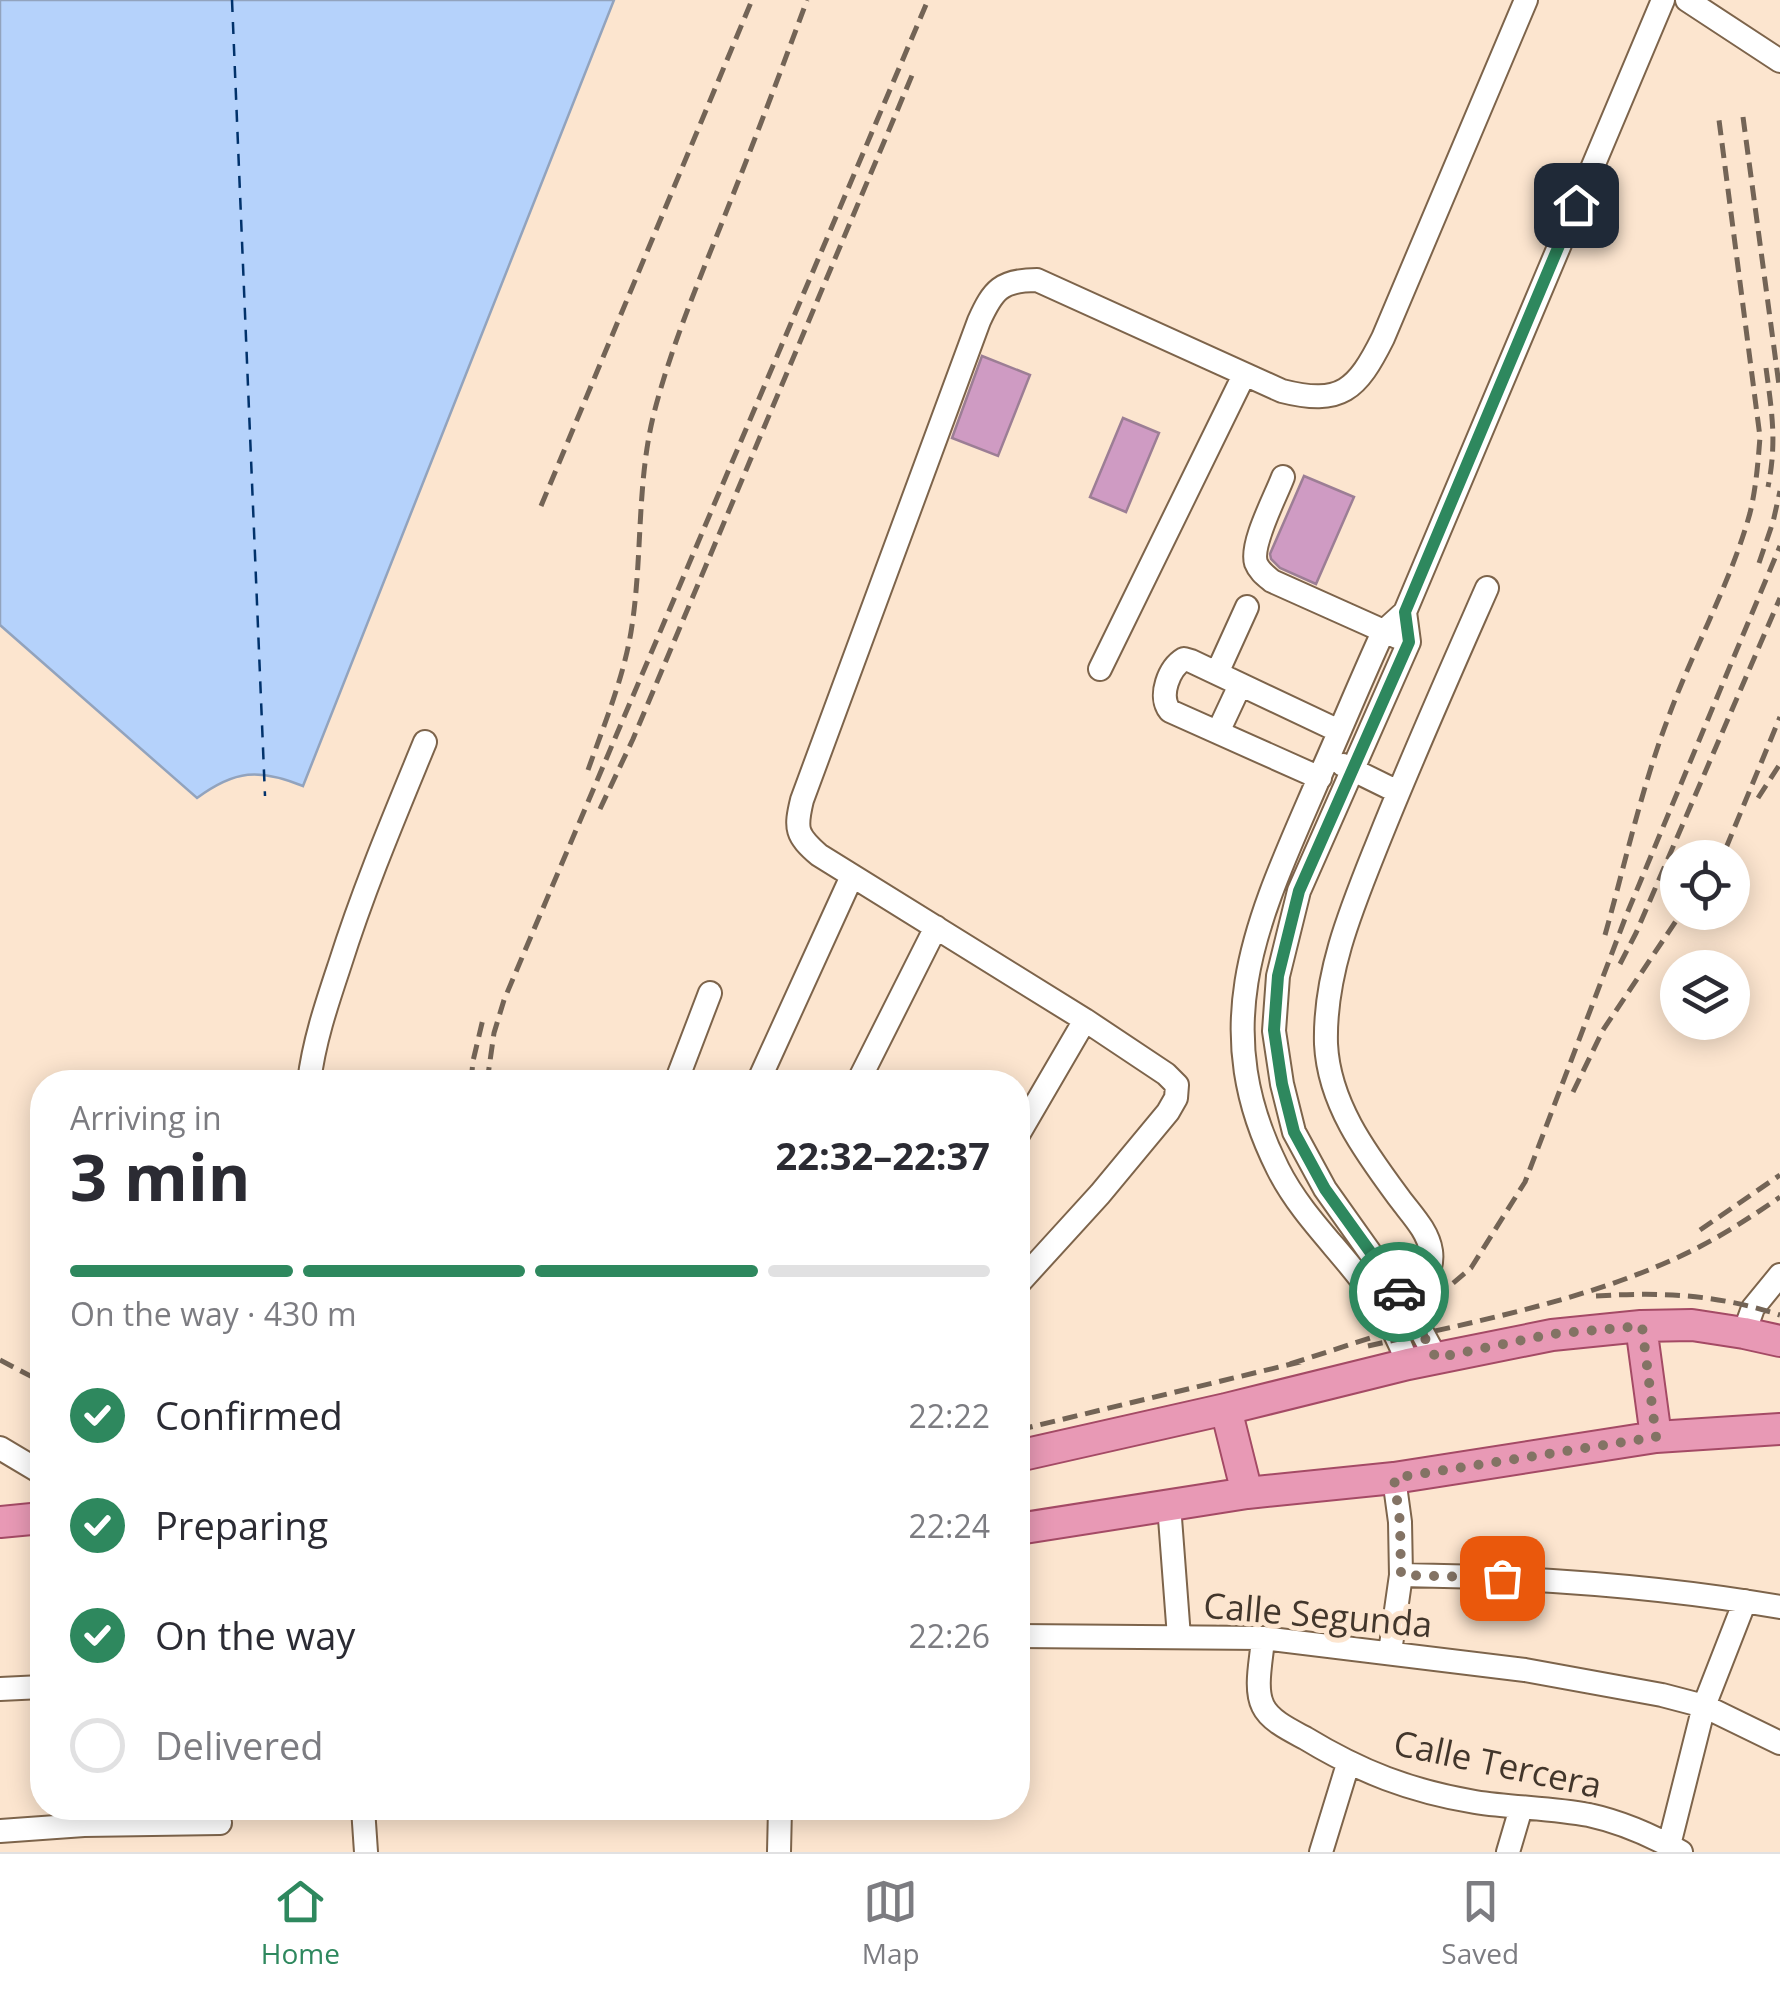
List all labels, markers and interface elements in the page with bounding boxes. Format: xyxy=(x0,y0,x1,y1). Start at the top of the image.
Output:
pin xyxy=(1534,163,1619,248)
icon: home xyxy=(1549,178,1604,233)
map controls xyxy=(1660,840,1750,1040)
button: locate xyxy=(1660,840,1750,930)
button: layers xyxy=(1660,950,1750,1040)
text: Arriving in xyxy=(70,1096,222,1139)
text: 22:32–22:37 xyxy=(776,1129,990,1181)
text: 3 min xyxy=(70,1132,250,1220)
courier xyxy=(1349,1242,1449,1342)
icon: car xyxy=(1372,1265,1427,1320)
text: On the way · 430 m xyxy=(70,1292,357,1335)
icon: check xyxy=(70,1388,125,1443)
text: Confirmed xyxy=(155,1389,343,1441)
text: 22:22 xyxy=(908,1394,990,1437)
icon: check xyxy=(70,1498,125,1553)
text: Preparing xyxy=(155,1499,328,1551)
text: 22:24 xyxy=(908,1504,990,1547)
pin xyxy=(1460,1536,1545,1621)
icon: bag xyxy=(1475,1551,1530,1606)
street label: Calle Segunda xyxy=(1202,1581,1434,1647)
icon: check xyxy=(70,1608,125,1663)
text: On the way xyxy=(155,1609,355,1661)
text: 22:26 xyxy=(908,1614,990,1657)
street label: Calle Tercera xyxy=(1390,1718,1606,1808)
text: Delivered xyxy=(155,1719,324,1771)
tab: Home xyxy=(261,1874,340,1972)
tab: Map xyxy=(862,1874,920,1972)
tab: Saved xyxy=(1441,1874,1519,1972)

